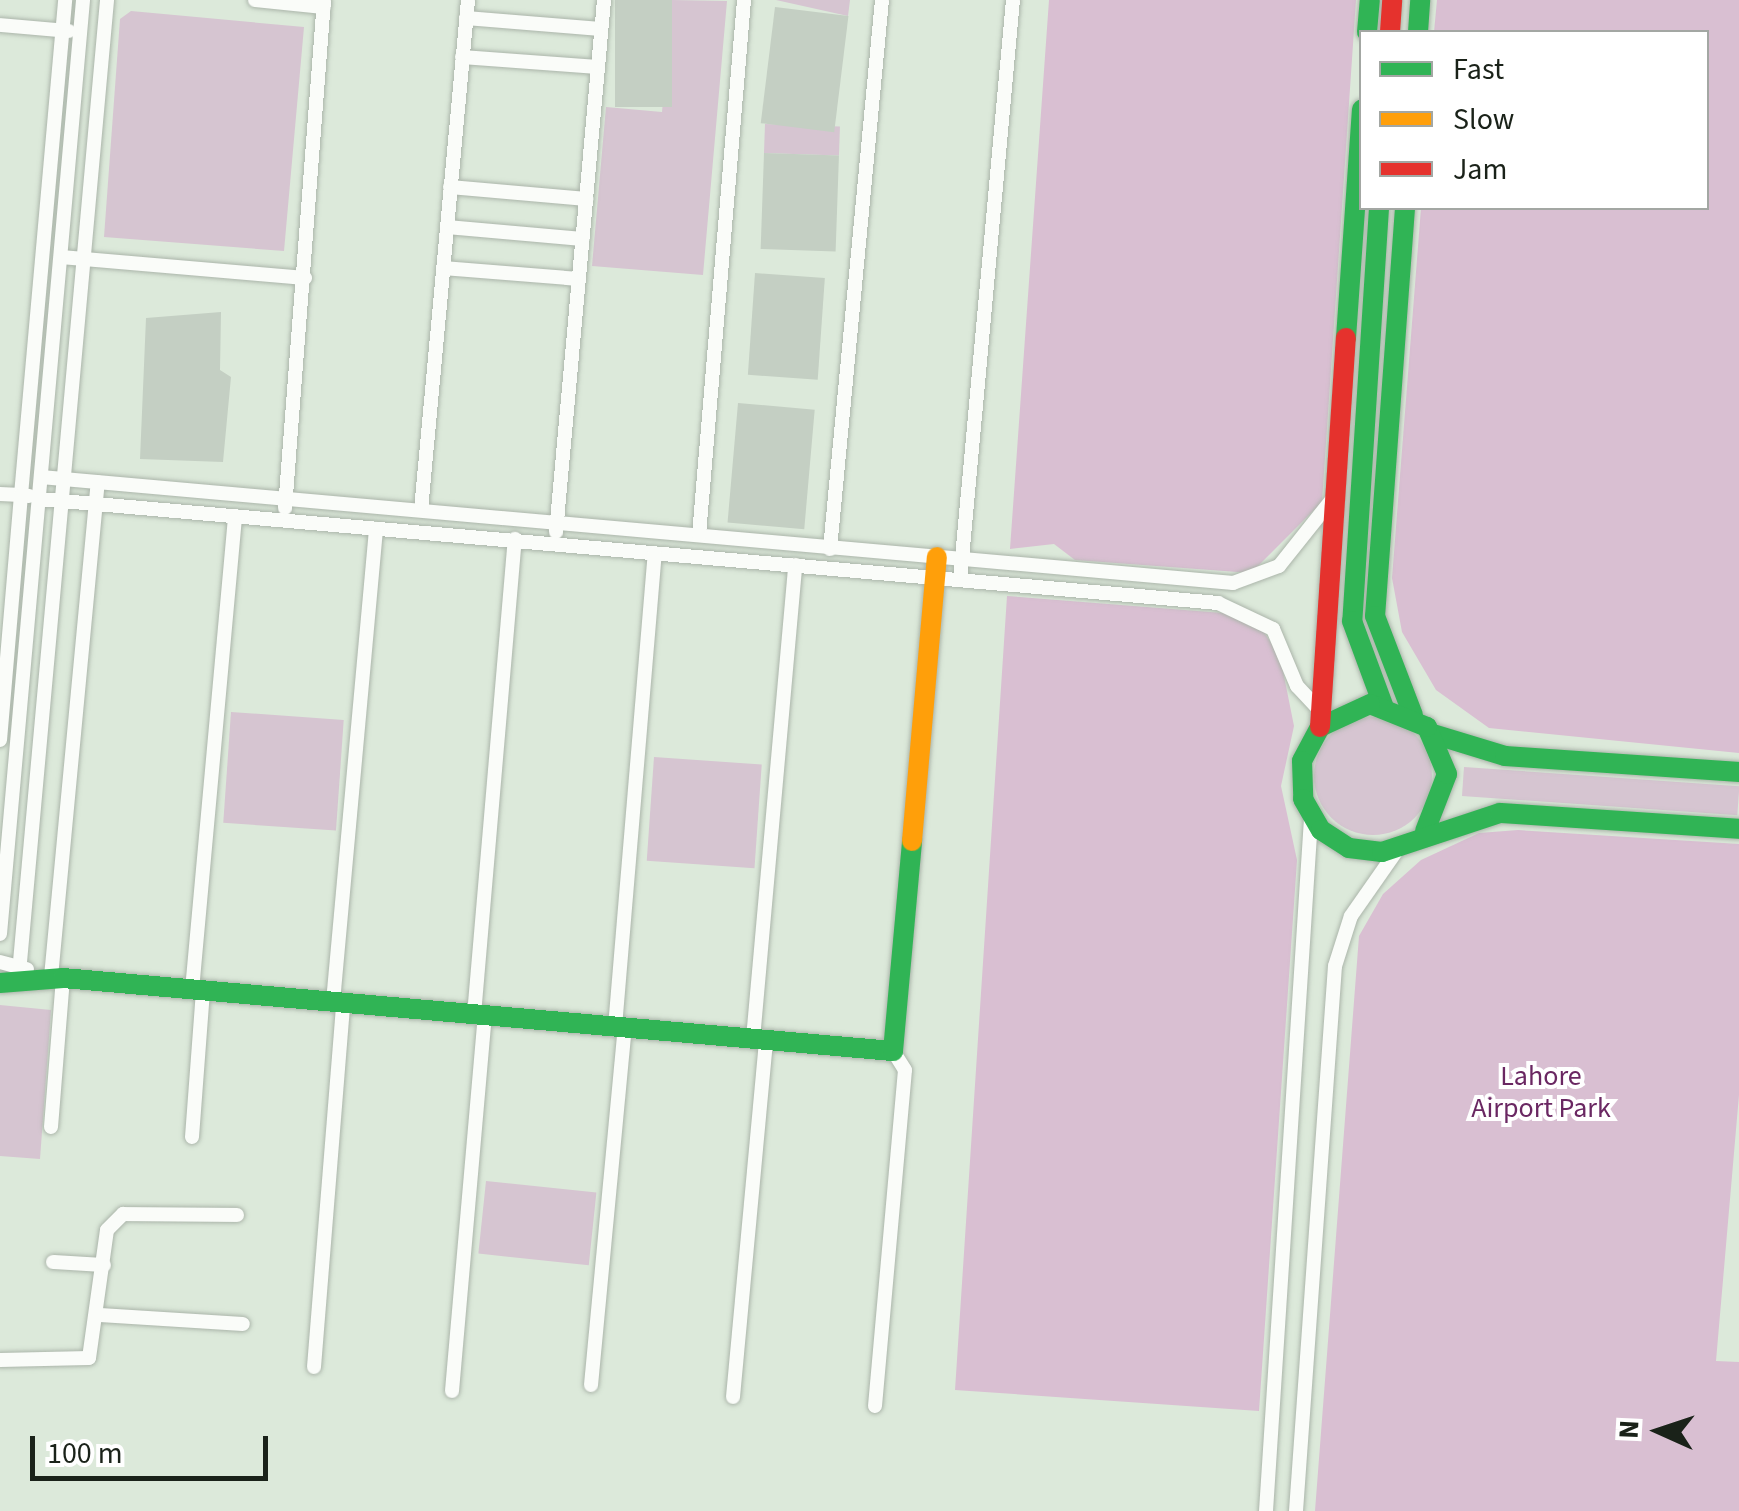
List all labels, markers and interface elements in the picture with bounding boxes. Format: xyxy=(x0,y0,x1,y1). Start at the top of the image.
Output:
legend xyxy=(1359,30,1709,210)
text: Fast xyxy=(1453,48,1504,91)
text: Slow xyxy=(1453,98,1514,141)
text: Jam xyxy=(1453,148,1507,191)
park label: Lahore Airport Park xyxy=(1471,1059,1611,1125)
north arrow xyxy=(1609,1381,1709,1481)
scale bar xyxy=(35,1416,272,1478)
text: N xyxy=(1609,1419,1650,1440)
text: 100 m xyxy=(47,1432,123,1475)

